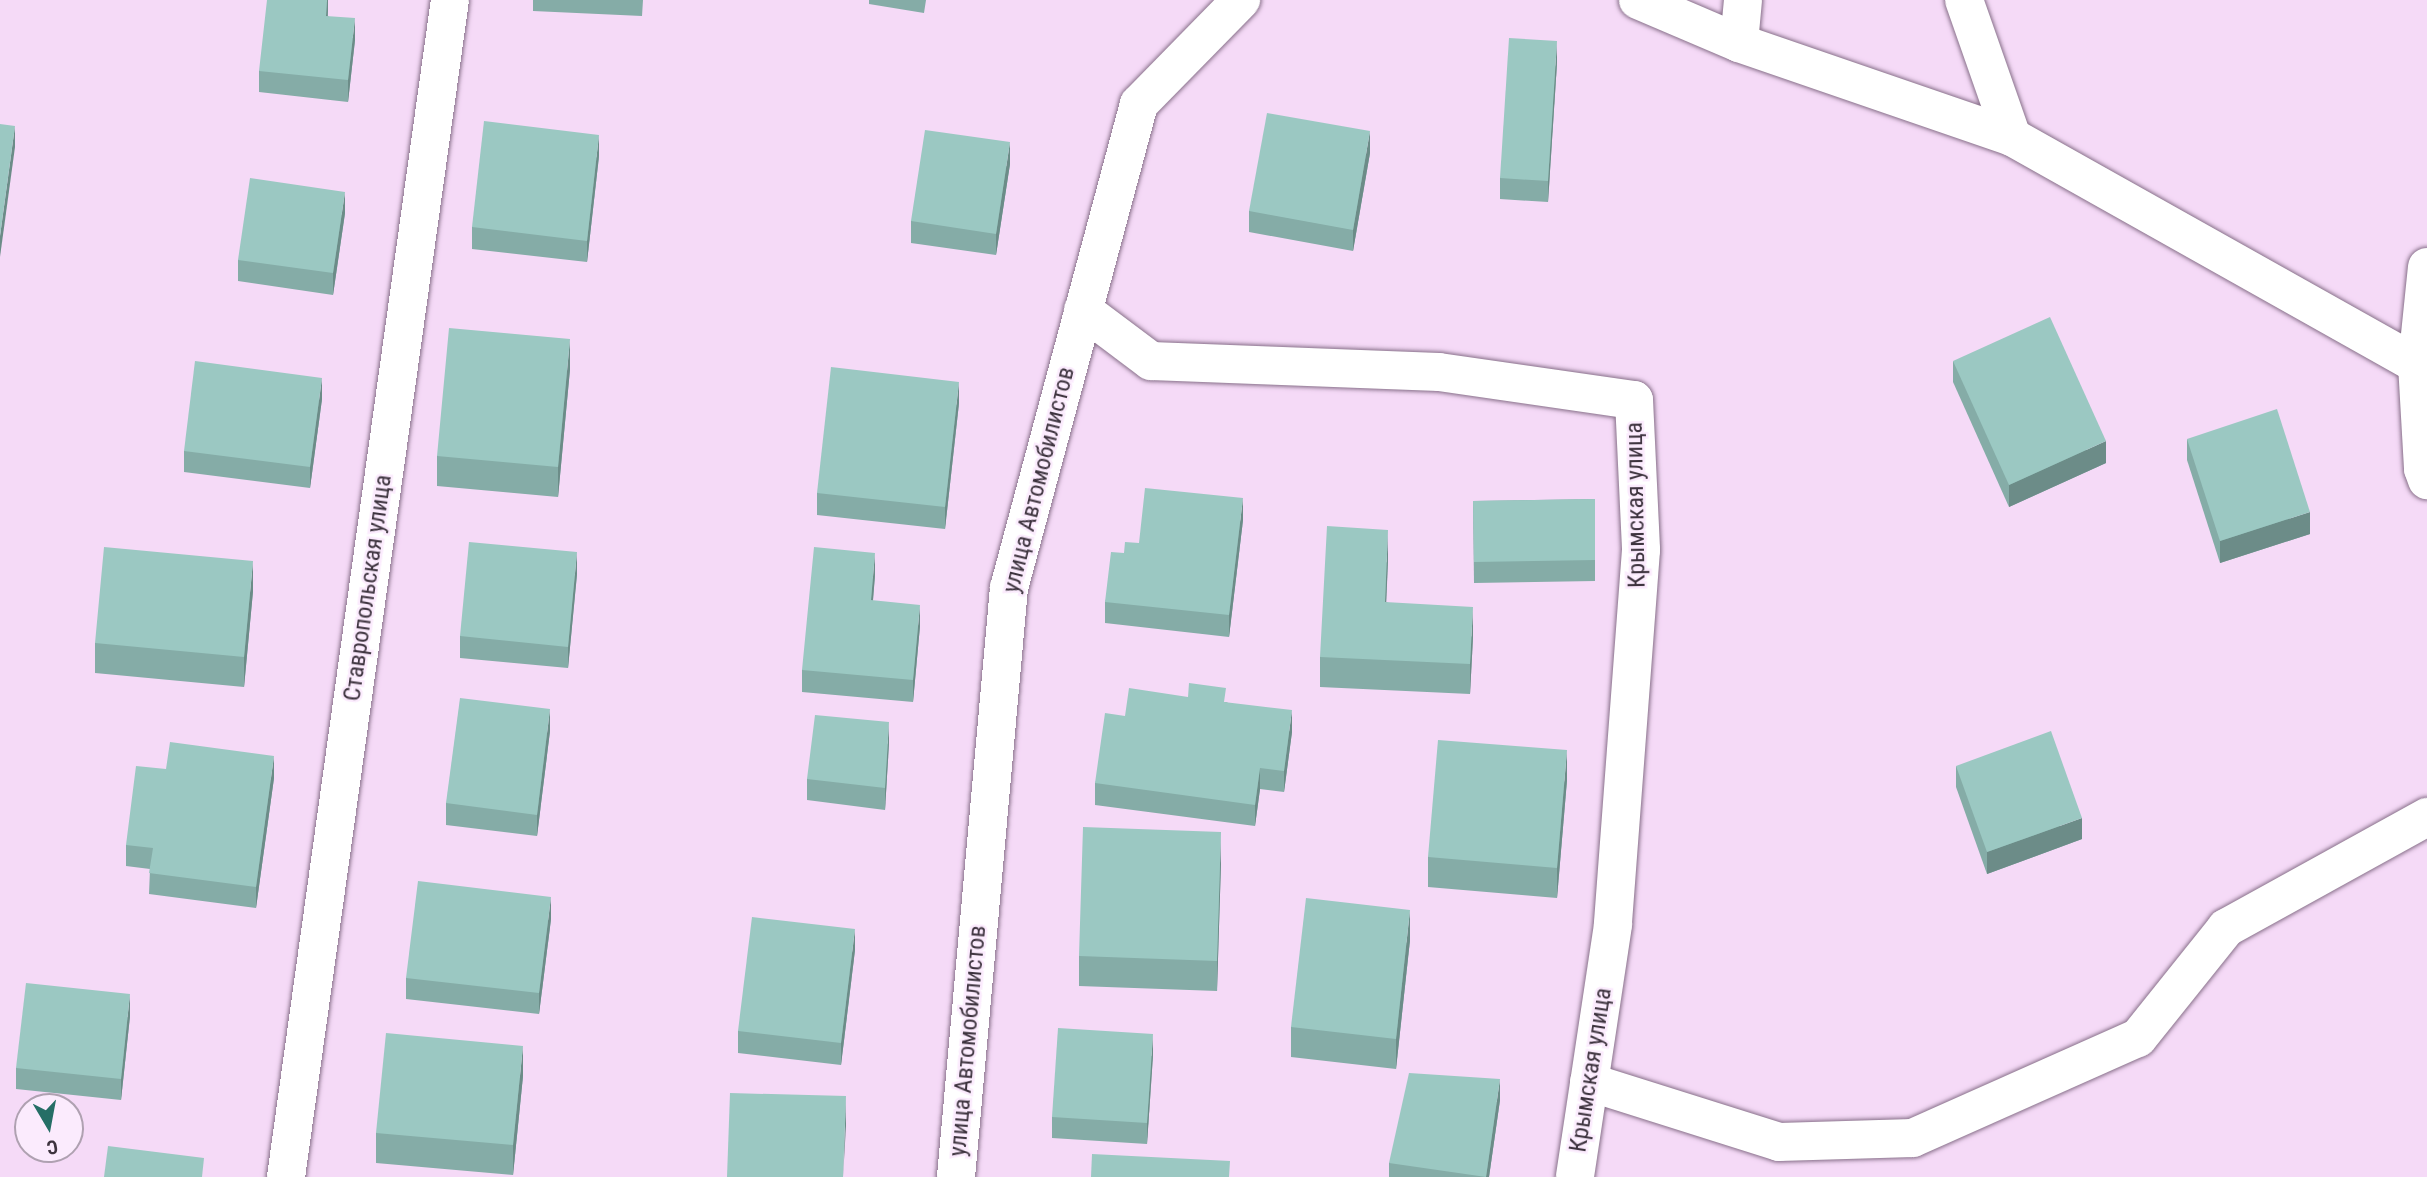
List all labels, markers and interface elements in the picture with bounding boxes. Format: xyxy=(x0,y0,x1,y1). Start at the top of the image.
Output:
street label: улица Автомобилистов xyxy=(997,364,1081,596)
street label: Крымская улица xyxy=(1620,422,1652,588)
street label: Ставропольская улица xyxy=(338,473,398,703)
street label: улица Автомобилистов xyxy=(944,924,992,1158)
street label: Крымская улица xyxy=(1564,986,1618,1154)
north arrow xyxy=(14,1093,84,1163)
text: С xyxy=(45,1135,60,1159)

